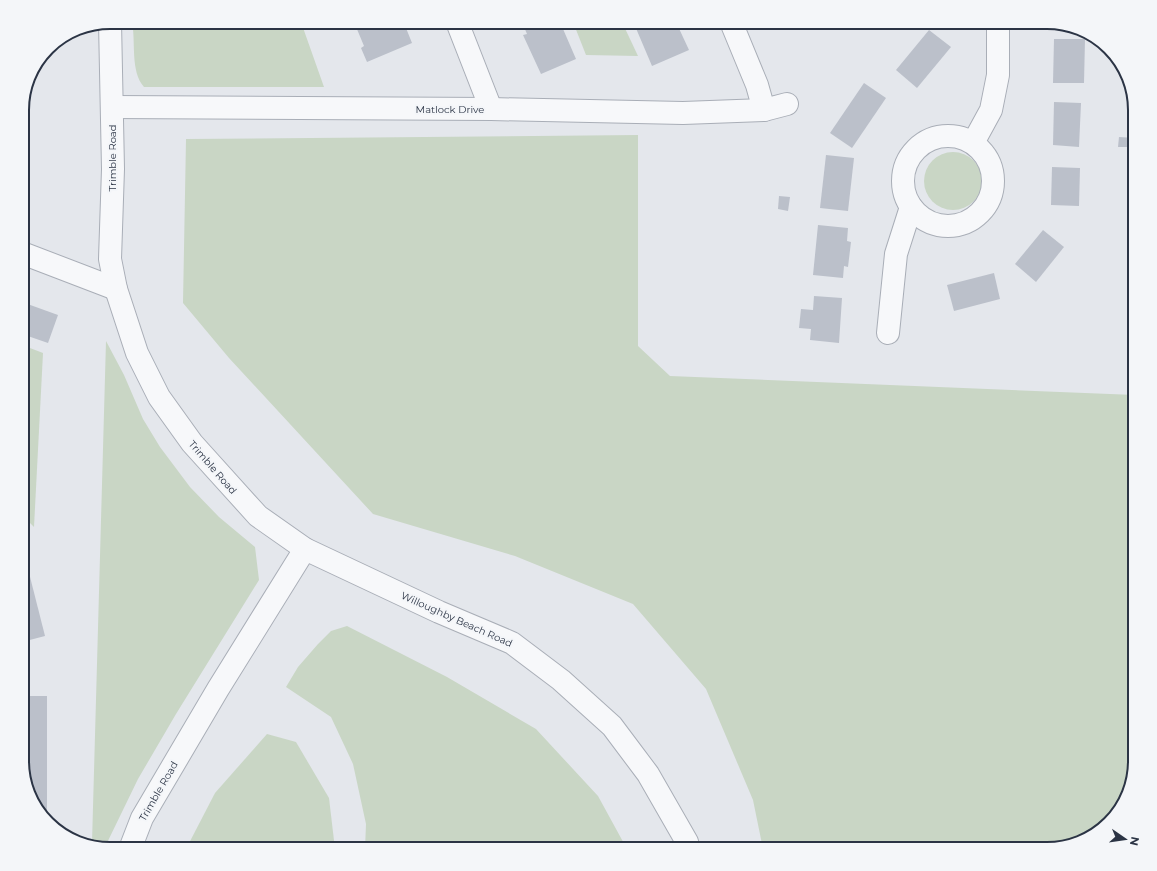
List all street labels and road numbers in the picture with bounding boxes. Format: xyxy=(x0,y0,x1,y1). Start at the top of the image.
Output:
street label: Matlock Drive xyxy=(416,103,484,116)
street label: Trimble Road xyxy=(106,124,119,192)
street label: Trimble Road xyxy=(186,438,240,497)
street label: Willoughby Beach Road xyxy=(399,589,515,650)
street label: Trimble Road xyxy=(136,759,181,824)

